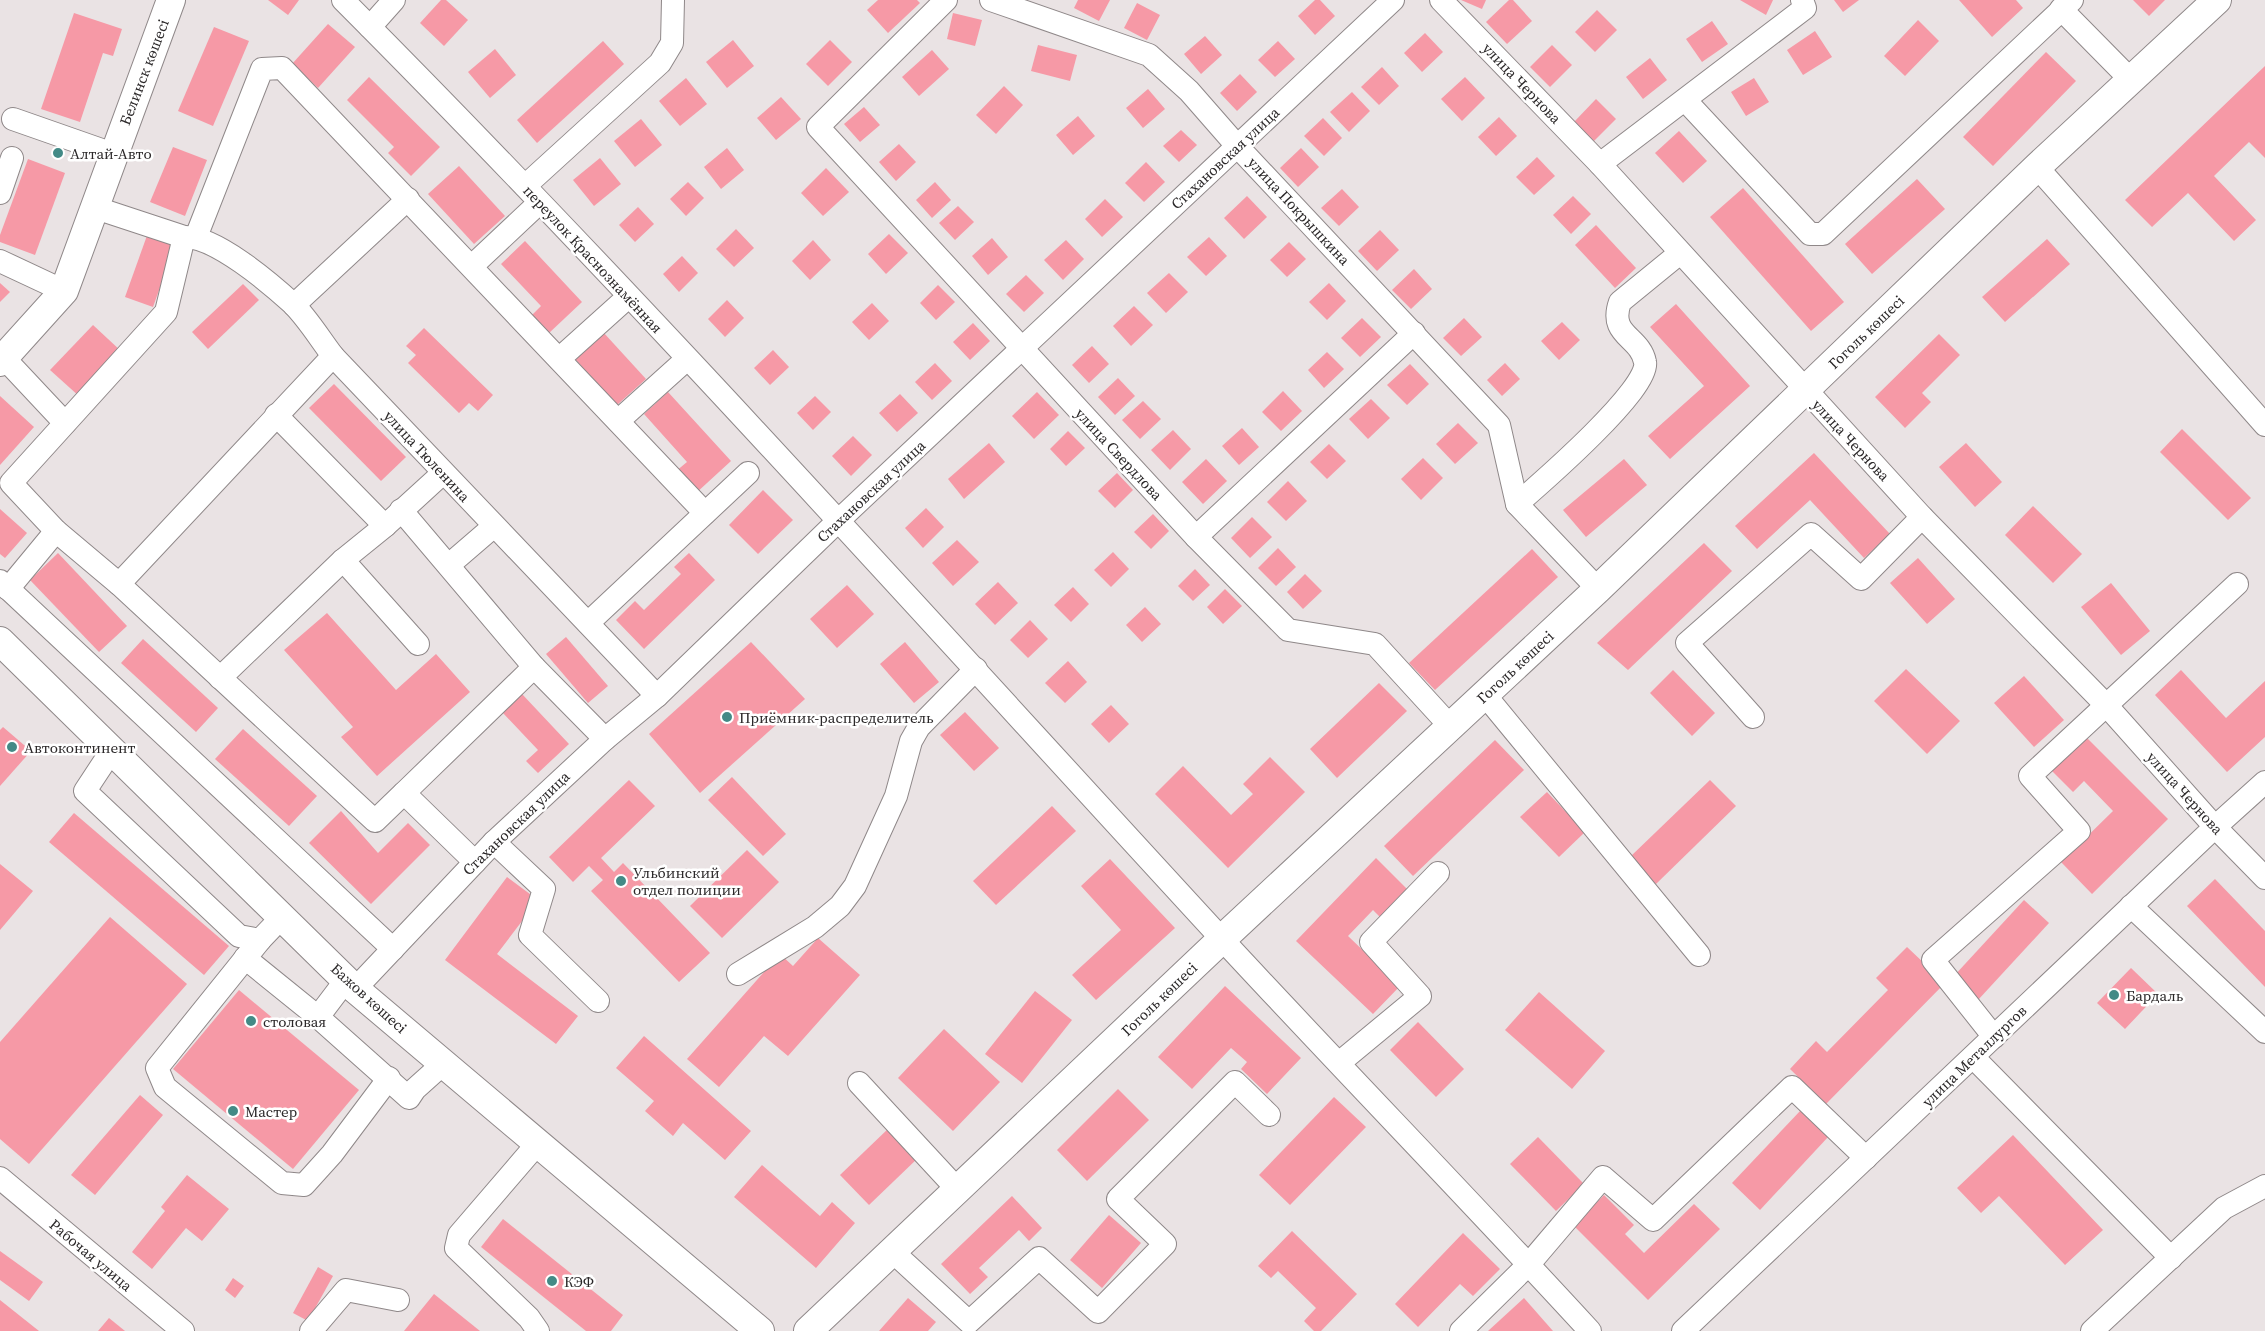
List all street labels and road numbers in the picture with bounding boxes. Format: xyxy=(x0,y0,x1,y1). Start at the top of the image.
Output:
street label: Белинск көшесі xyxy=(114,16,174,128)
street label: улица Чернова xyxy=(1478,38,1566,128)
street label: Стахановская улица xyxy=(1166,102,1284,214)
street label: улица Покрышкина xyxy=(1243,152,1355,270)
street label: переулок Краснознамённая xyxy=(519,180,667,338)
street label: Гоголь көшесі xyxy=(1823,290,1909,374)
street label: улица Чернова xyxy=(1807,394,1895,486)
street label: улица Свердлова xyxy=(1071,403,1168,505)
street label: улица Тюленина xyxy=(379,406,475,507)
street label: Стахановская улица xyxy=(812,435,930,547)
street label: Гоголь көшесі xyxy=(1472,626,1558,708)
street label: улица Чернова xyxy=(2142,747,2228,839)
street label: Стахановская улица xyxy=(458,766,575,880)
street label: Гоголь көшесі xyxy=(1116,957,1202,1041)
street label: Бажов көшесі xyxy=(326,958,412,1038)
street label: улица Металлургов xyxy=(1917,1000,2031,1112)
street label: Рабочая улица xyxy=(45,1214,137,1296)

